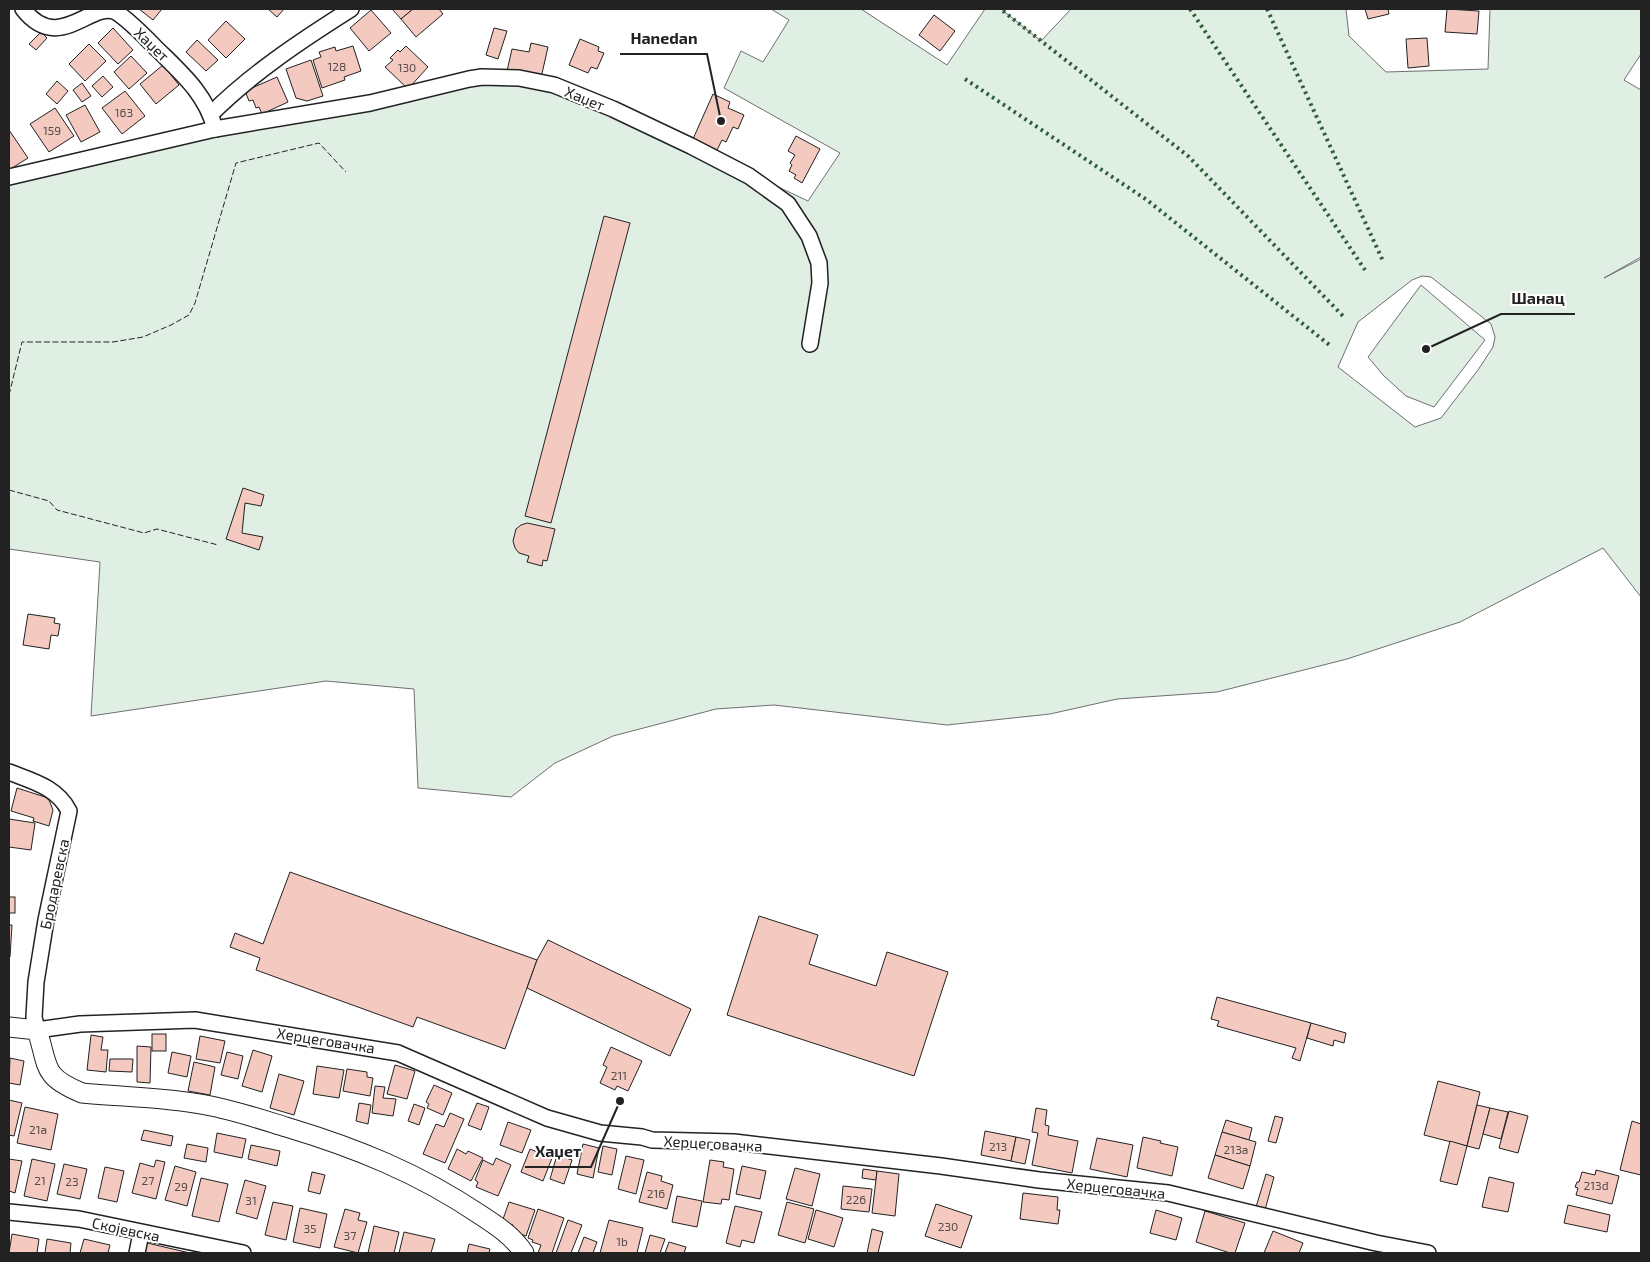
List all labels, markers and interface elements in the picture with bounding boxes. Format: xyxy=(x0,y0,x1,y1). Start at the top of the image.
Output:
street label: Хаџет xyxy=(131,23,173,65)
callout: Hanedan xyxy=(620,23,707,54)
text: Hanedan xyxy=(630,28,698,47)
house number: 128 xyxy=(328,59,346,73)
house number: 130 xyxy=(398,60,416,74)
street label: Хаџет xyxy=(562,82,608,114)
house number: 163 xyxy=(115,105,133,119)
house number: 159 xyxy=(43,123,61,137)
callout: Шанац xyxy=(1501,283,1575,314)
text: Шанац xyxy=(1511,288,1565,307)
street label: Бродаревска xyxy=(36,837,72,931)
street label: Херцеговачка xyxy=(276,1023,376,1057)
house number: 211 xyxy=(611,1068,627,1082)
house number: 21a xyxy=(29,1122,47,1136)
street label: Херцеговачка xyxy=(663,1131,763,1155)
callout: Хаџет xyxy=(525,1136,591,1167)
house number: 213 xyxy=(989,1139,1007,1153)
text: Хаџет xyxy=(535,1141,581,1160)
house number: 213a xyxy=(1224,1142,1248,1156)
house number: 21 xyxy=(34,1173,46,1187)
house number: 27 xyxy=(142,1173,154,1187)
house number: 23 xyxy=(65,1174,79,1188)
street label: Херцеговачка xyxy=(1066,1174,1166,1202)
house number: 213đ xyxy=(1583,1178,1609,1192)
house number: 29 xyxy=(174,1179,188,1193)
house number: 216 xyxy=(647,1186,665,1200)
house number: 226 xyxy=(846,1192,866,1206)
house number: 31 xyxy=(245,1193,257,1207)
street label: Скојевска xyxy=(90,1213,162,1246)
house number: 230 xyxy=(938,1219,958,1233)
house number: 35 xyxy=(303,1221,317,1235)
house number: 37 xyxy=(344,1228,356,1242)
house number: 1b xyxy=(616,1234,628,1248)

